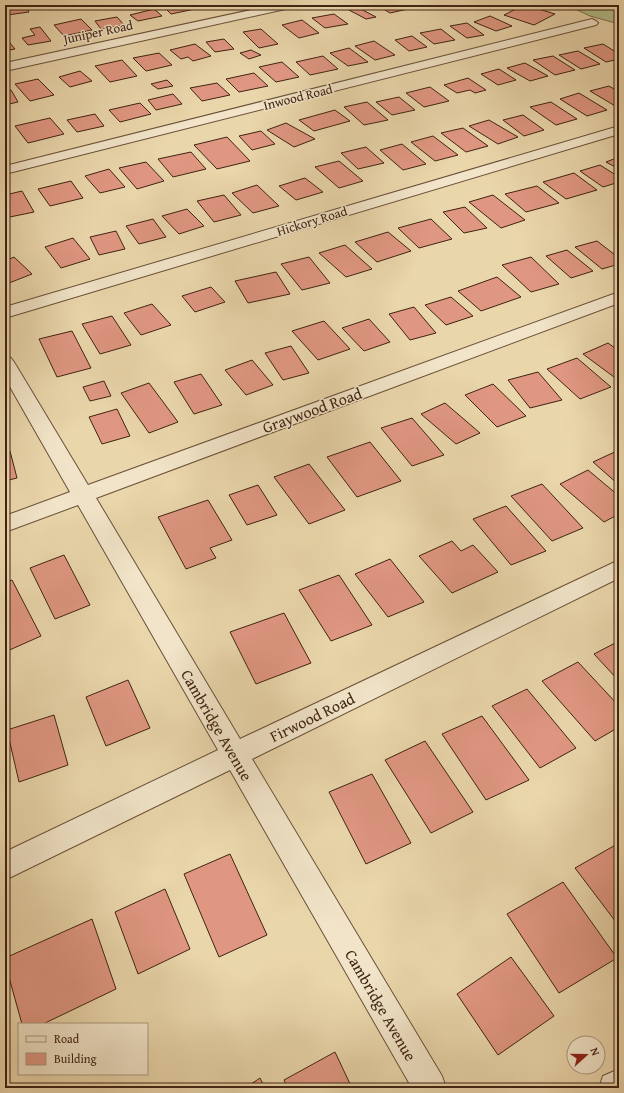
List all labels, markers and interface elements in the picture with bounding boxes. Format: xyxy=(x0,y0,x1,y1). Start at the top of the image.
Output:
street label: Juniper Road xyxy=(60,15,135,49)
street label: Inwood Road xyxy=(261,79,335,115)
street label: Hickory Road xyxy=(274,201,350,241)
street label: Graywood Road xyxy=(259,381,366,439)
street label: Cambridge Avenue xyxy=(175,665,259,785)
street label: Firwood Road xyxy=(265,686,359,748)
street label: Cambridge Avenue xyxy=(339,945,423,1065)
legend xyxy=(18,1023,148,1075)
text: Road xyxy=(54,1030,80,1047)
north arrow xyxy=(566,1035,606,1075)
text: N xyxy=(587,1045,604,1058)
text: Building xyxy=(54,1050,97,1067)

